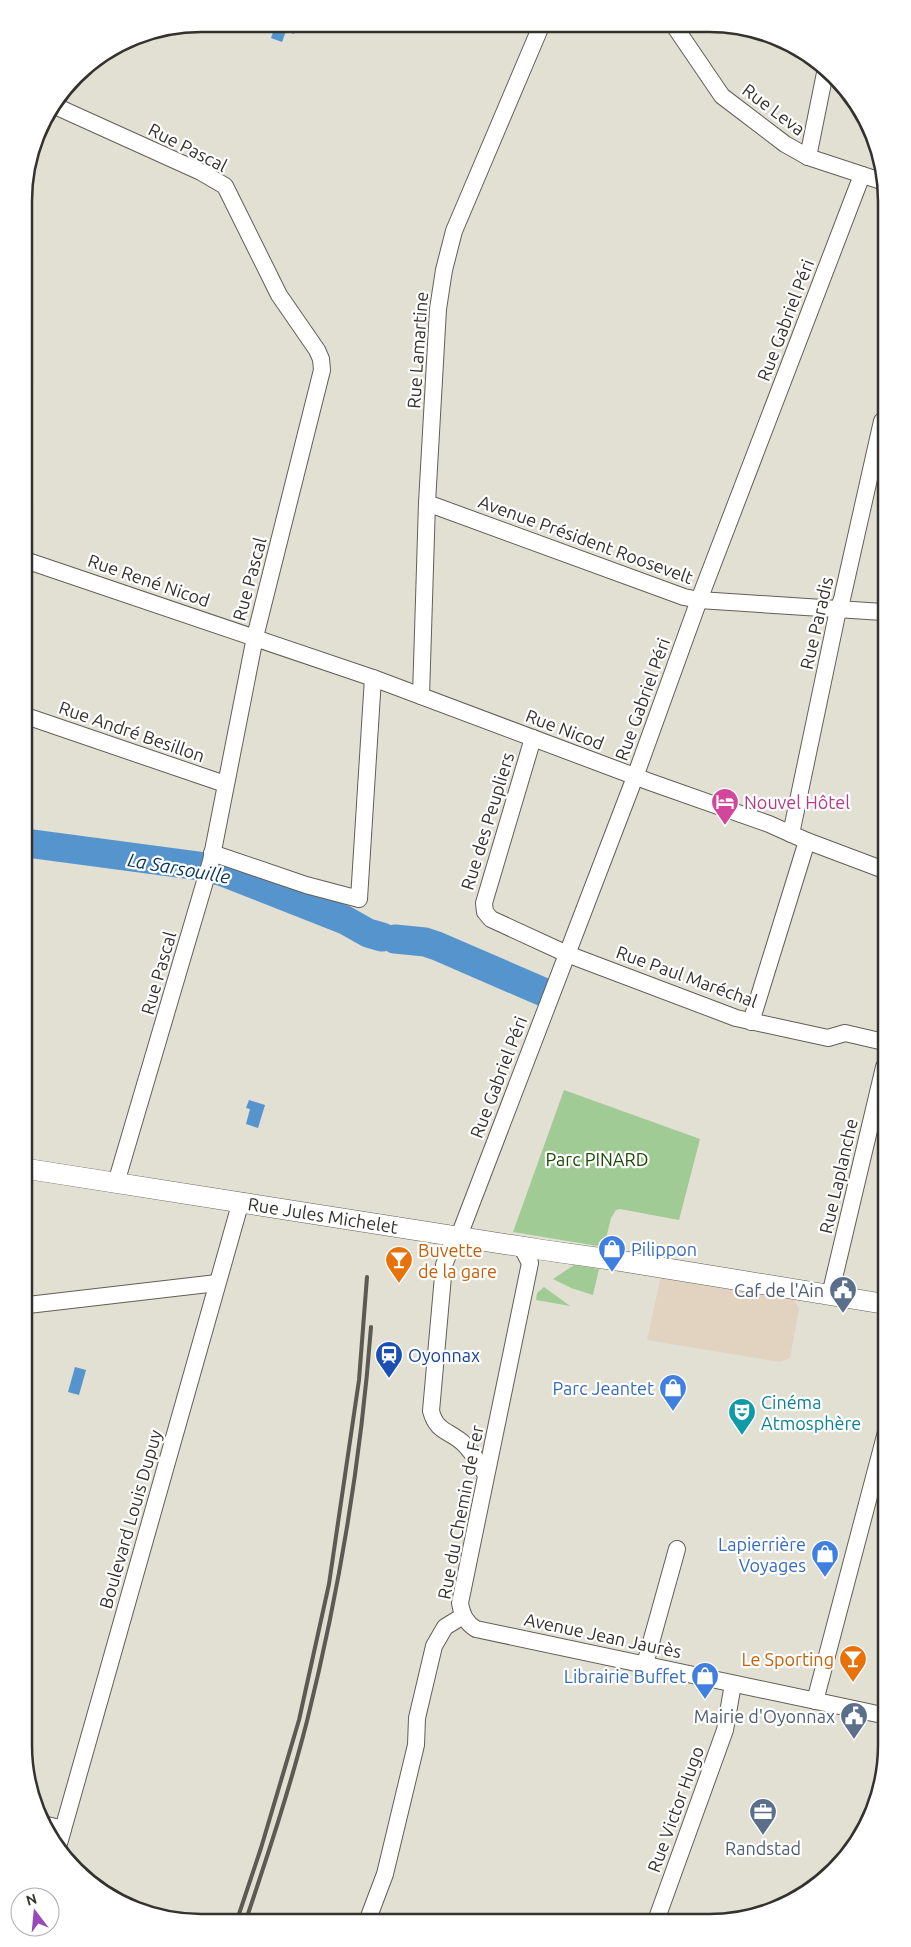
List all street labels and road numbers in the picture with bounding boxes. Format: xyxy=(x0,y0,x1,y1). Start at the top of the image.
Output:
street label: Rue Leva xyxy=(739,79,809,139)
street label: Rue Pascal xyxy=(145,119,231,175)
street label: Rue Gabriel Péri xyxy=(753,256,817,384)
street label: Rue Lamartine xyxy=(403,291,431,409)
street label: Avenue Président Roosevelt xyxy=(476,491,696,587)
street label: Rue Pascal xyxy=(228,535,270,623)
street label: Rue René Nicod xyxy=(85,550,213,610)
street label: Rue Paradis xyxy=(796,575,836,671)
street label: Rue Gabriel Péri xyxy=(611,635,673,763)
street label: Rue André Besillon xyxy=(57,697,207,765)
street label: Rue Nicod xyxy=(523,705,607,753)
street label: Rue des Peupliers xyxy=(457,750,517,892)
street label: Rue Pascal xyxy=(137,929,179,1017)
street label: Rue Paul Maréchal xyxy=(614,941,761,1011)
street label: Rue Gabriel Péri xyxy=(466,1013,530,1141)
street label: Rue Laplanche xyxy=(815,1117,861,1235)
street label: Rue Jules Michelet xyxy=(247,1193,399,1237)
street label: Rue du Chemin de Fer xyxy=(433,1423,487,1601)
street label: Boulevard Louis Dupuy xyxy=(95,1427,165,1611)
street label: Avenue Jean Jaurès xyxy=(523,1609,684,1661)
street label: Rue Victor Hugo xyxy=(643,1743,707,1875)

